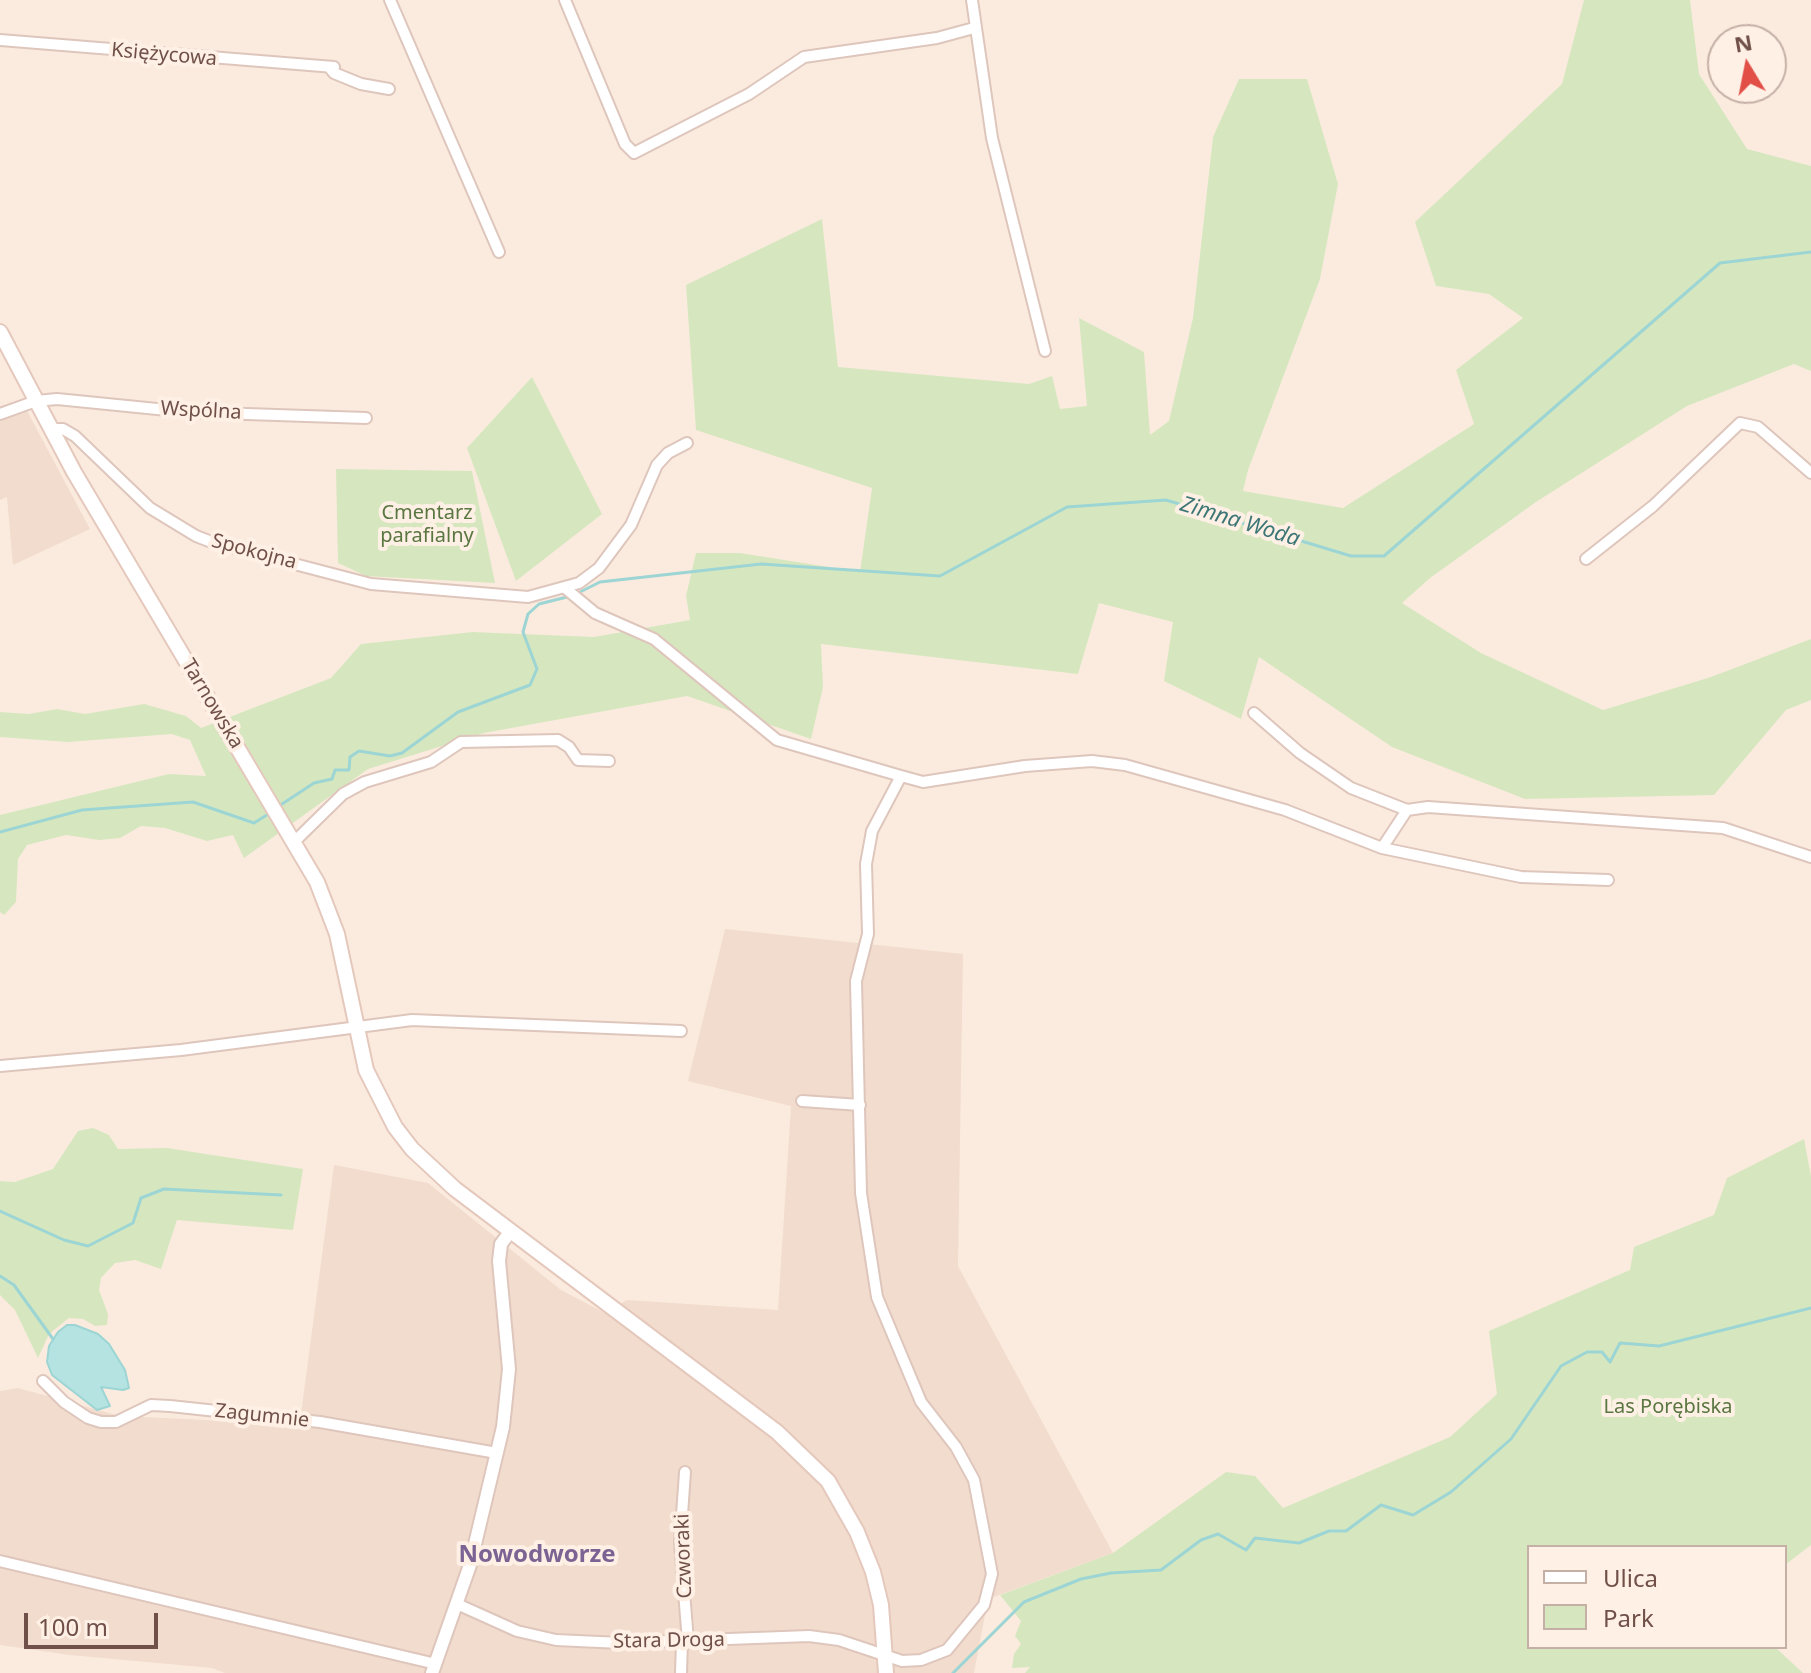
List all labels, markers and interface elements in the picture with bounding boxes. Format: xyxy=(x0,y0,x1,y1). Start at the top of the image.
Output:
north arrow xyxy=(1707,24,1787,104)
text: N xyxy=(1732,26,1755,59)
street label: Księżycowa xyxy=(110,38,218,72)
street label: Wspólna xyxy=(160,397,242,425)
water label: Zimna Woda xyxy=(1177,491,1303,553)
park label: Cmentarz parafialny xyxy=(380,501,474,548)
street label: Spokojna xyxy=(209,529,299,575)
street label: Tarnowska xyxy=(176,655,248,753)
park label: Las Porębiska xyxy=(1604,1395,1732,1419)
street label: Zagumnie xyxy=(214,1399,310,1433)
street label: Czworaki xyxy=(671,1513,697,1599)
district label: Nowodworze xyxy=(458,1541,616,1569)
legend xyxy=(1527,1545,1787,1649)
text: Ulica xyxy=(1603,1561,1658,1594)
scale bar xyxy=(28,1597,162,1647)
text: Park xyxy=(1603,1601,1654,1634)
text: 100 m xyxy=(38,1610,108,1643)
street label: Stara Droga xyxy=(613,1628,725,1654)

